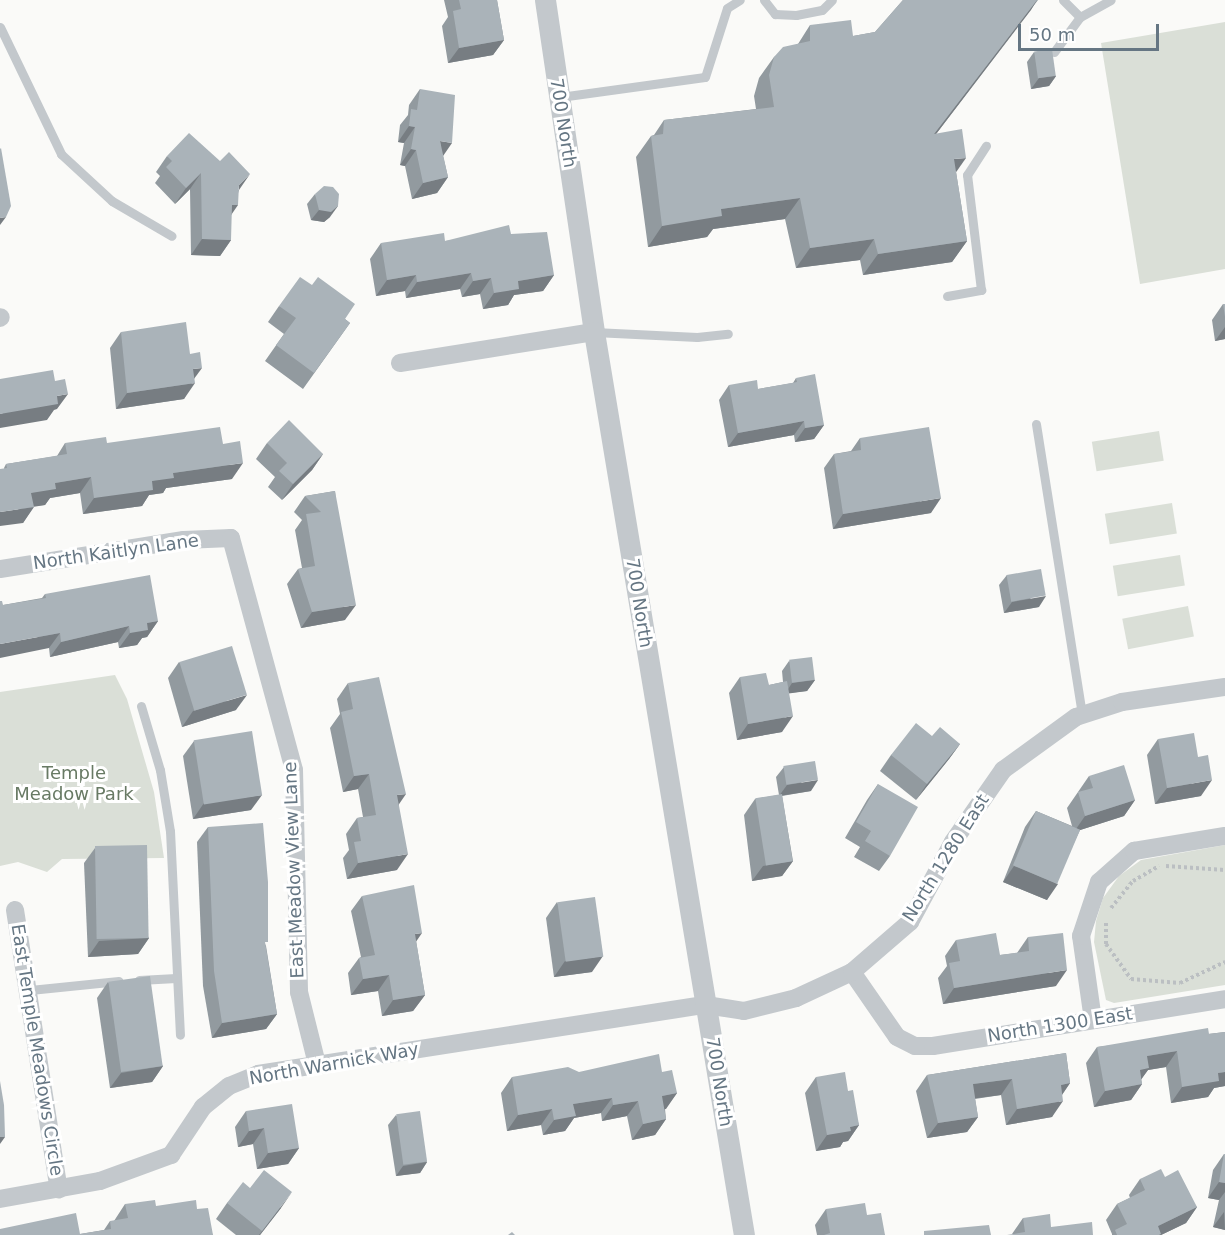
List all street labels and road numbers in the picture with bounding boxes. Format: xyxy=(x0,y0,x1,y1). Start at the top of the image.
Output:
street label: 700 North xyxy=(545,77,581,169)
street label: North Kaitlyn Lane xyxy=(32,530,200,574)
street label: 700 North xyxy=(621,557,657,649)
street label: East Meadow View Lane xyxy=(279,761,309,979)
street label: North 1280 East xyxy=(898,790,994,926)
street label: East Temple Meadows Circle xyxy=(6,922,68,1178)
street label: North 1300 East xyxy=(986,1003,1134,1047)
street label: 700 North xyxy=(701,1036,737,1128)
street label: North Warnick Way xyxy=(248,1038,420,1090)

